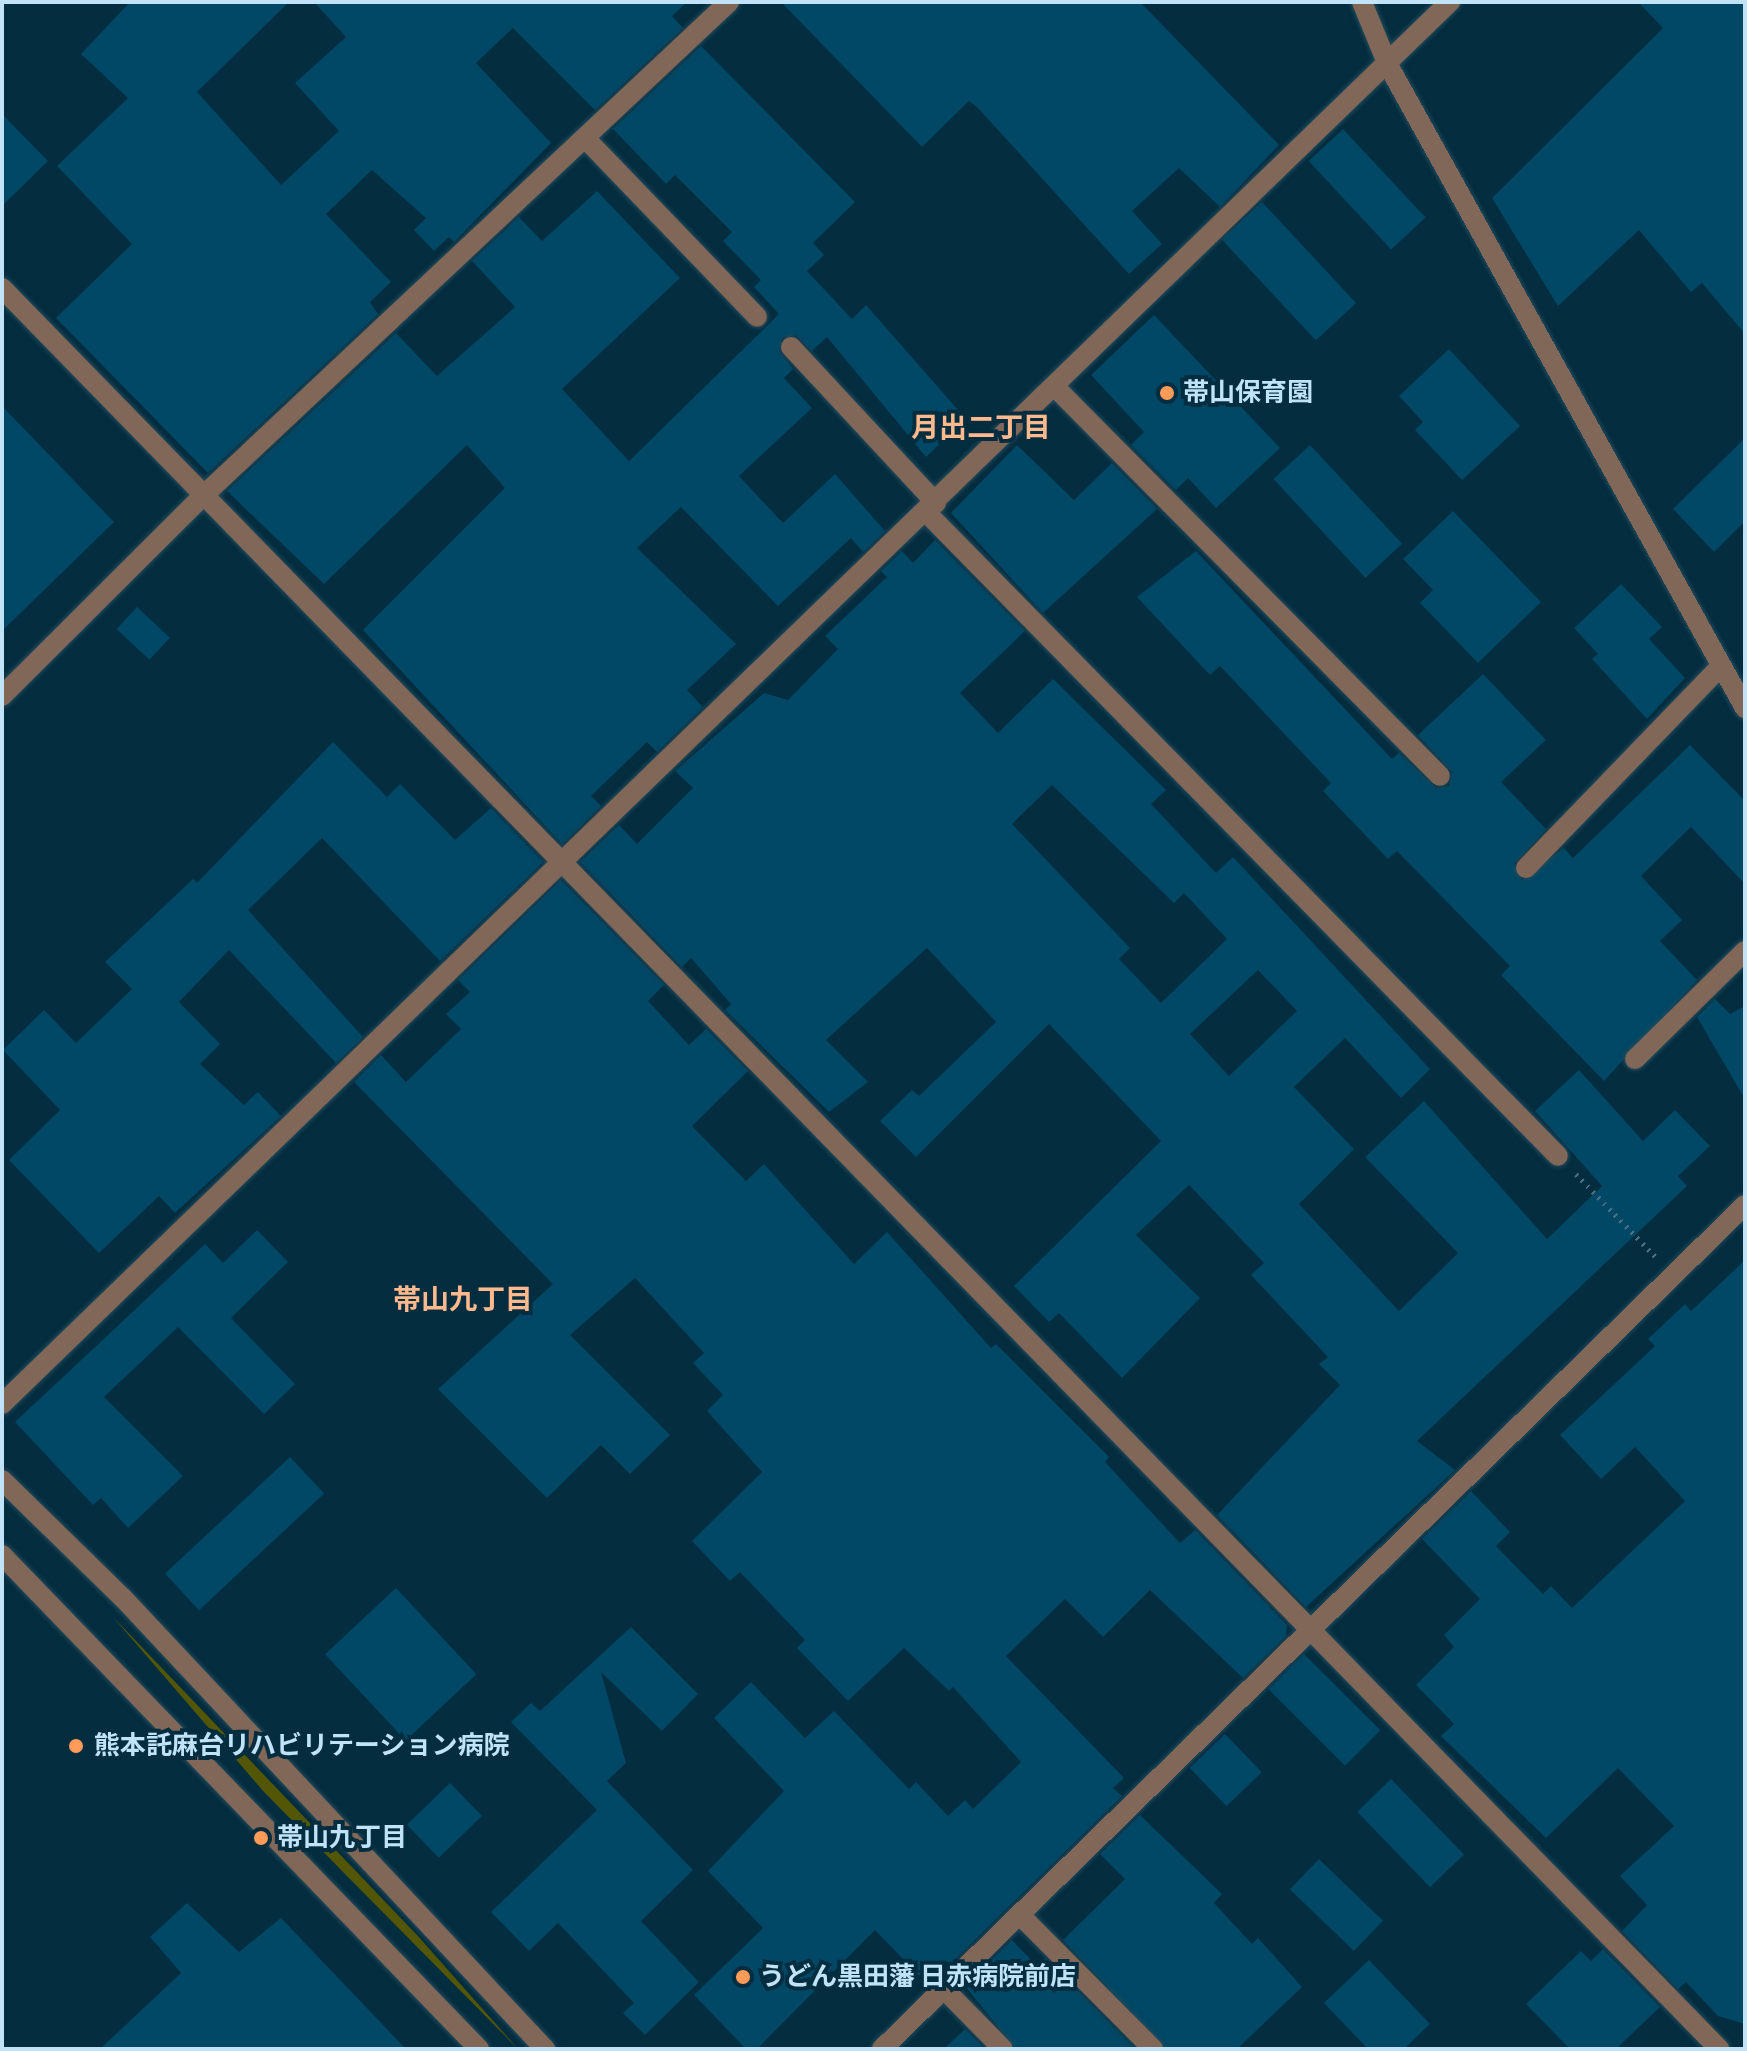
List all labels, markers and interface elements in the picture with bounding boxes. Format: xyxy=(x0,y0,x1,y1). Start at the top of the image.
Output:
place label: 帯山保育園 xyxy=(1183,377,1313,409)
marker: 帯山保育園 xyxy=(1158,384,1176,402)
district label: 月出二丁目 xyxy=(911,411,1051,445)
district label: 帯山九丁目 xyxy=(393,1283,533,1317)
place label: 熊本託麻台リハビリテーション病院 xyxy=(94,1730,510,1762)
marker: 熊本託麻台リハビリテーション病院 xyxy=(65,1735,87,1757)
place label: 帯山九丁目 xyxy=(277,1822,407,1854)
marker: 帯山九丁目 xyxy=(252,1829,270,1847)
place label: うどん黒田藩 日赤病院前店 xyxy=(759,1961,1076,1993)
marker: うどん黒田藩 日赤病院前店 xyxy=(734,1968,752,1986)

